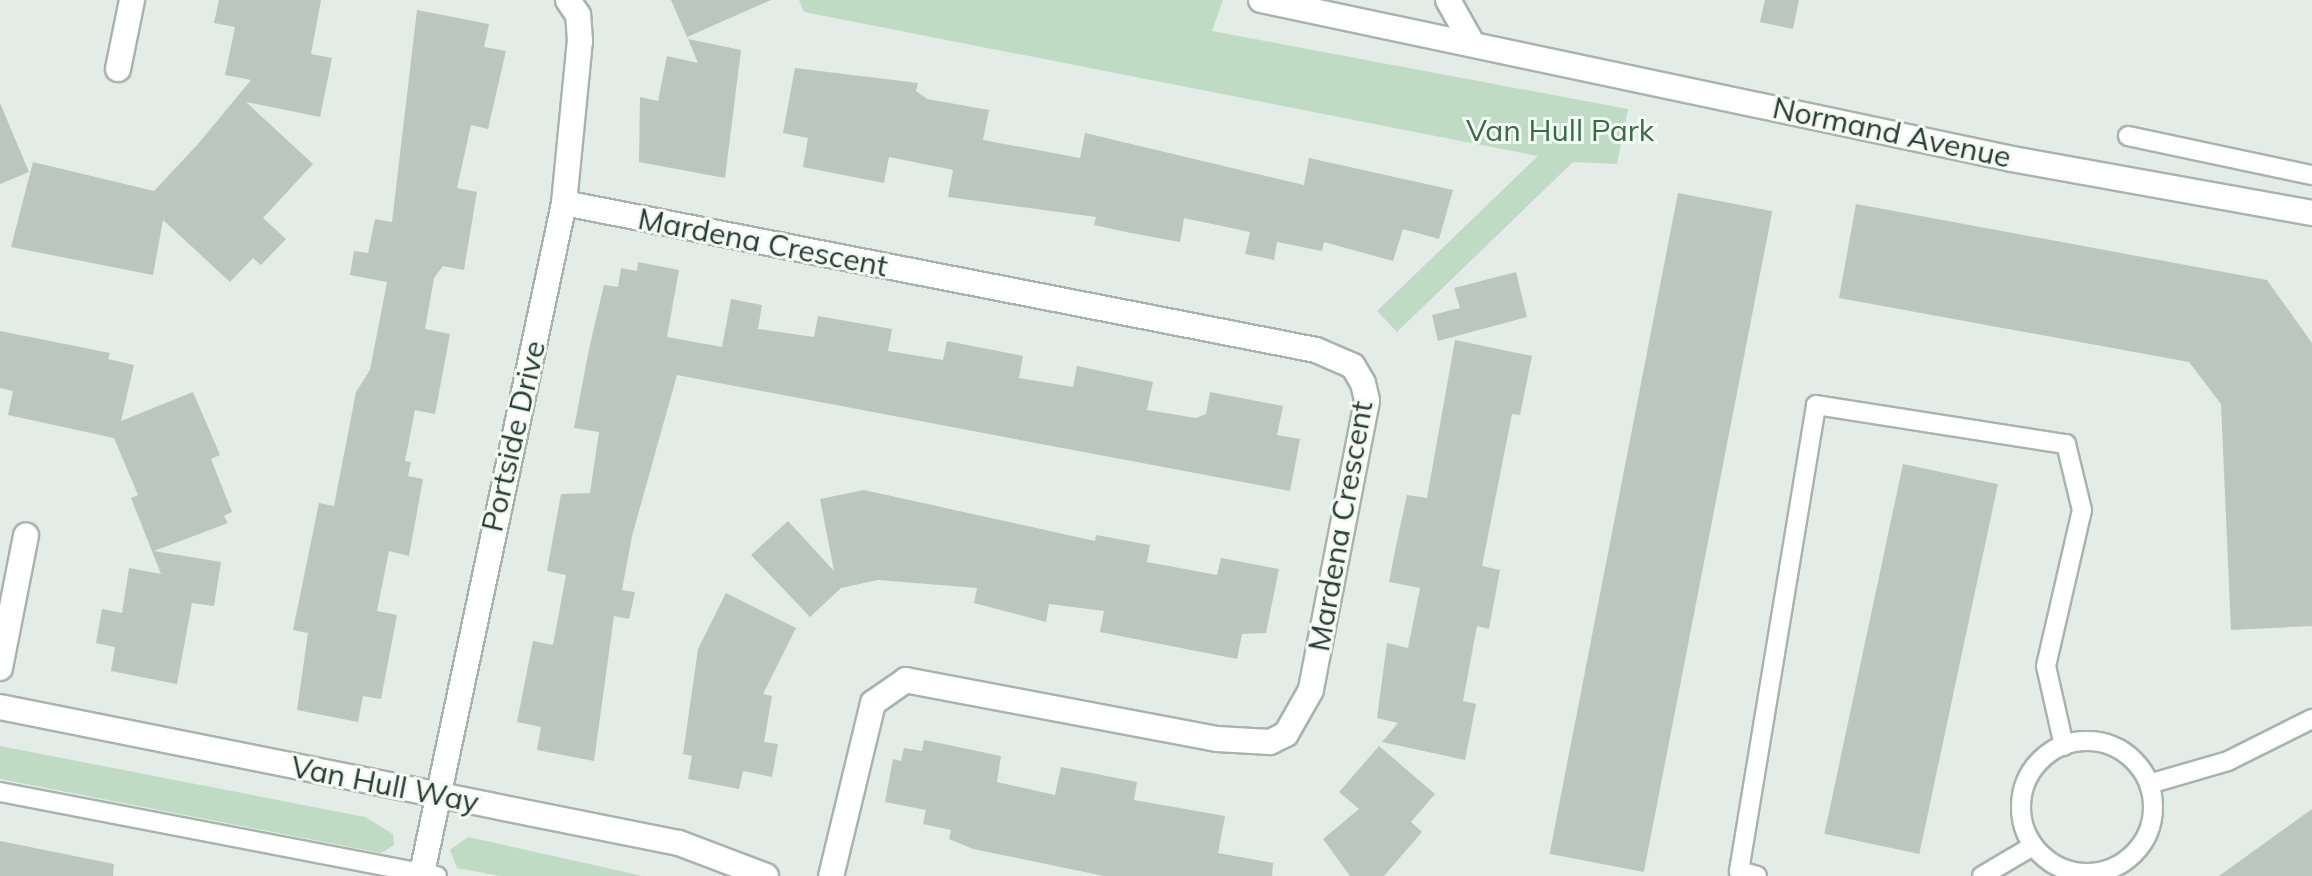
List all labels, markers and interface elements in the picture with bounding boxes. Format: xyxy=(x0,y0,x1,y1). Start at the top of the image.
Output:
street label: Normand Avenue xyxy=(1770,89,2014,175)
park label: Van Hull Park xyxy=(1466,112,1654,148)
street label: Mardena Crescent xyxy=(635,200,891,284)
street label: Portside Drive xyxy=(474,337,552,535)
street label: Mardena Crescent xyxy=(1300,398,1380,654)
street label: Van Hull Way xyxy=(288,748,482,820)

